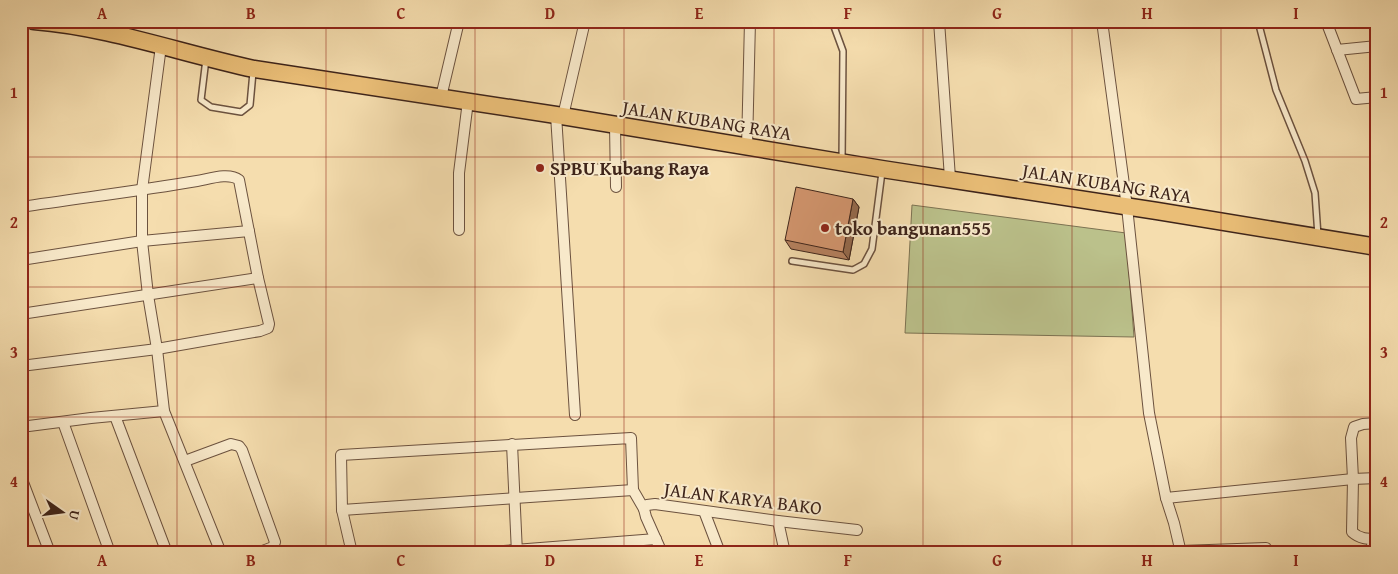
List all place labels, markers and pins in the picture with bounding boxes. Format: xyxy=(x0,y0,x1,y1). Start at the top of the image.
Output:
place label: SPBU Kubang Raya xyxy=(550,154,709,182)
marker: SPBU Kubang Raya xyxy=(534,162,546,174)
place label: toko bangunan555 xyxy=(835,214,991,242)
marker: toko bangunan555 xyxy=(819,222,831,234)

